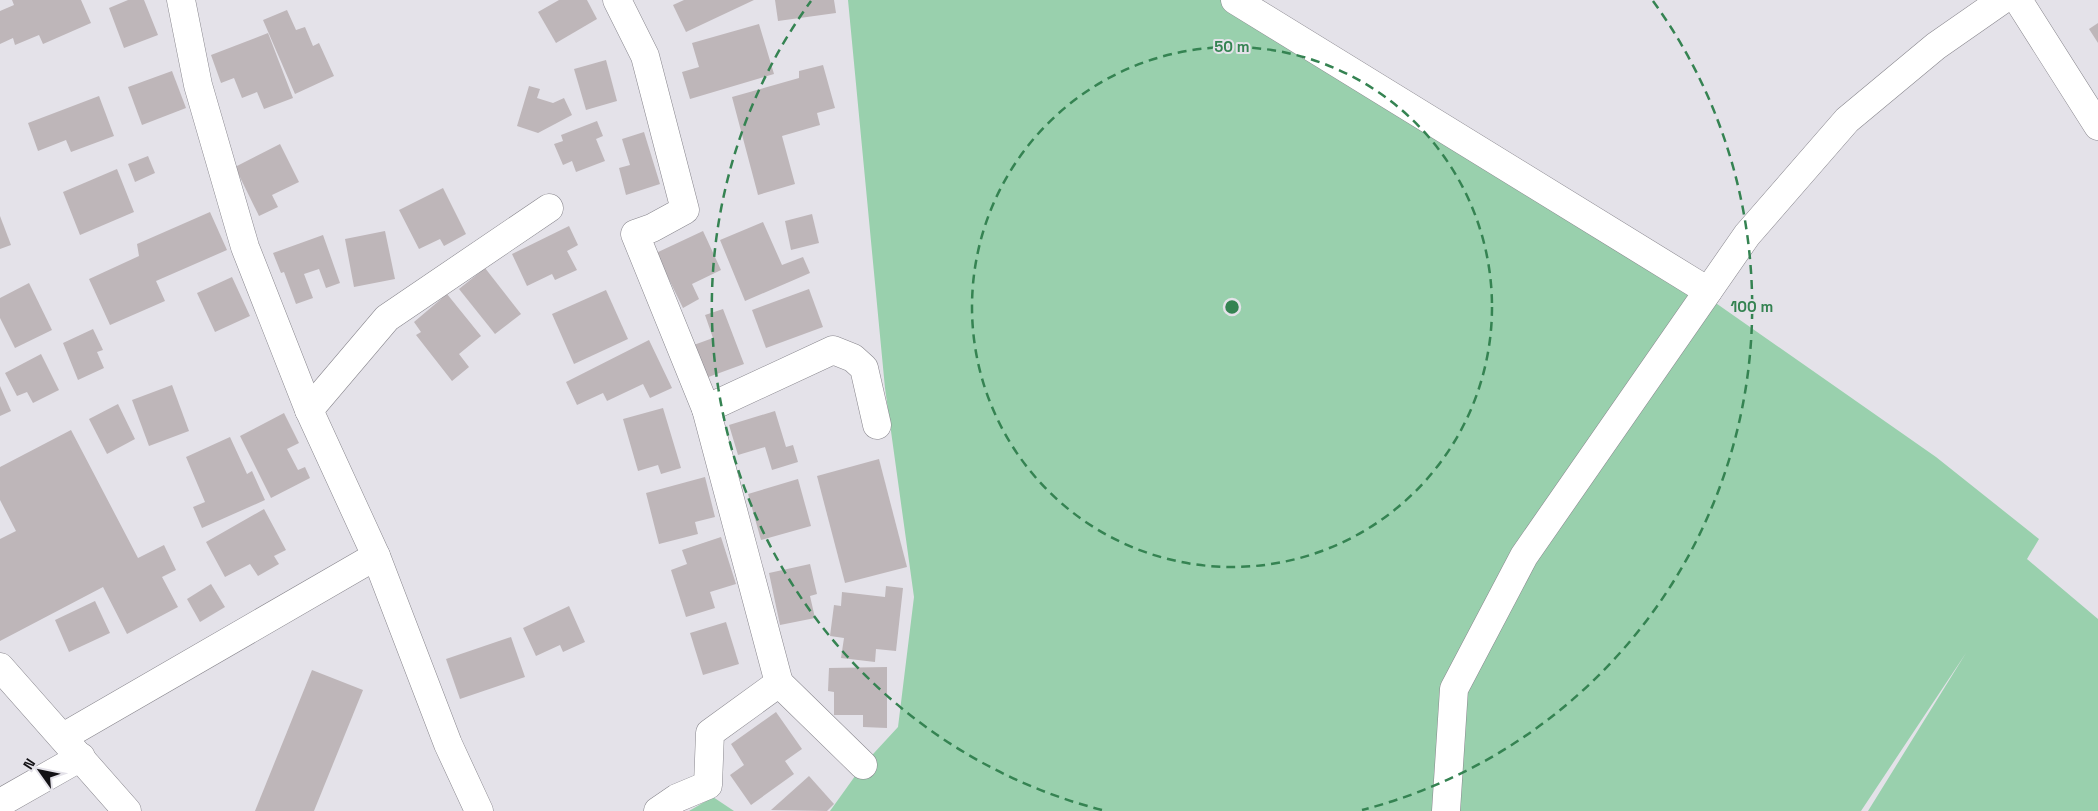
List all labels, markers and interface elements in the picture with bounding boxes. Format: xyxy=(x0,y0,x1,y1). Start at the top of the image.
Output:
text: 50 m xyxy=(1214,37,1250,56)
text: 100 m xyxy=(1731,297,1773,316)
centre of rings xyxy=(1223,298,1241,316)
north arrow xyxy=(15,746,65,796)
text: N xyxy=(19,755,39,773)

